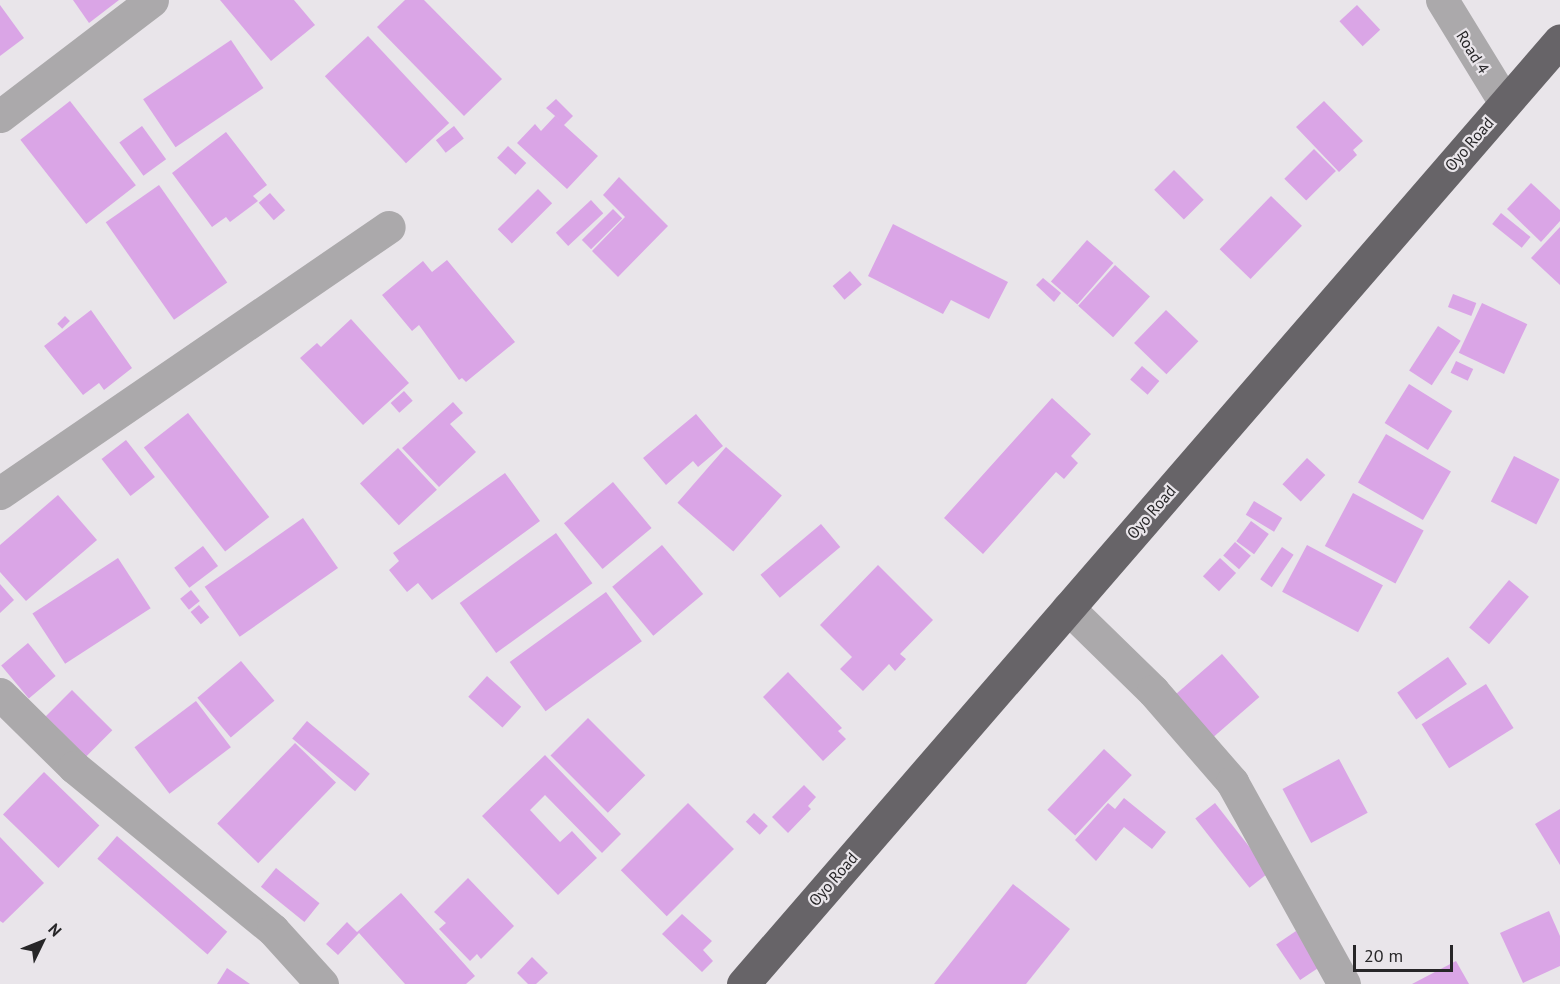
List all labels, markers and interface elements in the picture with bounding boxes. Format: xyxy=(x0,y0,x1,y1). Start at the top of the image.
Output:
street label: Road 4 xyxy=(1452,27,1494,77)
street label: Oyo Road xyxy=(1441,113,1497,175)
street label: Oyo Road xyxy=(1123,481,1179,543)
street label: Oyo Road xyxy=(805,848,861,910)
north arrow xyxy=(12,912,72,972)
text: N xyxy=(44,919,66,940)
scale bar xyxy=(1356,933,1456,971)
text: 20 m xyxy=(1364,944,1403,967)

